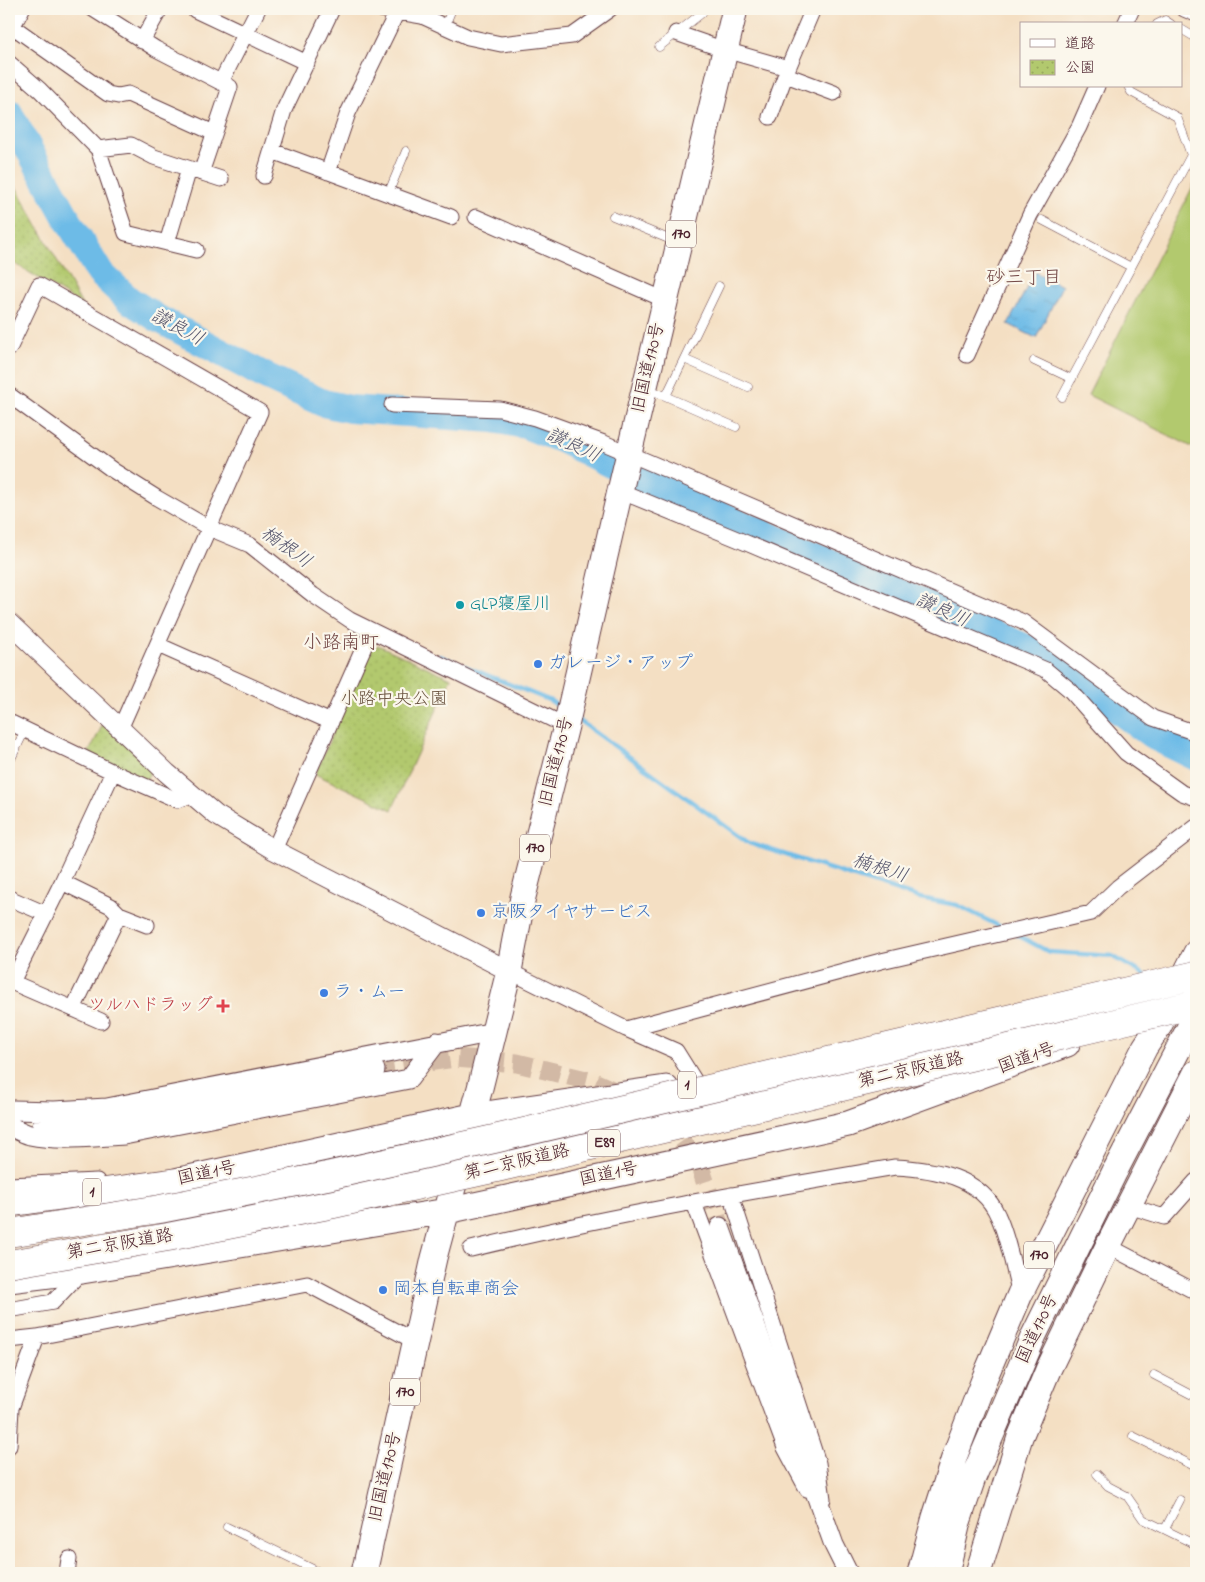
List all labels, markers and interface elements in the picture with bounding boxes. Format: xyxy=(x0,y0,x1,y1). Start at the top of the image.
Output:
legend xyxy=(1020,22,1182,88)
text: 道路 xyxy=(1065,33,1095,55)
text: 公園 xyxy=(1065,57,1095,79)
road number: 170 xyxy=(666,220,696,248)
district label: 砂三丁目 xyxy=(986,265,1062,292)
water label: 讃良川 xyxy=(145,303,209,353)
street label: 旧国道170号 xyxy=(626,320,672,416)
water label: 讃良川 xyxy=(541,422,605,470)
water label: 楠根川 xyxy=(255,520,317,576)
water label: 讃良川 xyxy=(910,587,974,635)
place label: GLP寝屋川 xyxy=(470,592,551,618)
marker: GLP寝屋川 xyxy=(454,599,466,611)
district label: 小路南町 xyxy=(303,630,379,657)
place label: ガレージ・アップ xyxy=(548,651,693,677)
marker: ガレージ・アップ xyxy=(532,658,544,670)
park label: 小路中央公園 xyxy=(340,687,448,713)
street label: 旧国道170号 xyxy=(533,714,581,810)
road number: 170 xyxy=(520,834,550,861)
water label: 楠根川 xyxy=(849,847,911,891)
place label: 京阪タイヤサービス xyxy=(491,900,652,926)
marker: 京阪タイヤサービス xyxy=(475,907,487,919)
place label: ラ・ムー xyxy=(334,980,405,1006)
marker: ラ・ムー xyxy=(318,987,330,999)
place label: ツルハドラッグ xyxy=(88,993,213,1019)
marker: ツルハドラッグ xyxy=(217,1000,229,1012)
street label: 国道1号 xyxy=(994,1037,1060,1081)
street label: 第二京阪道路 xyxy=(855,1046,967,1096)
road number: 1 xyxy=(678,1072,696,1098)
road number: E89 xyxy=(588,1130,620,1156)
street label: 第二京阪道路 xyxy=(461,1138,573,1188)
street label: 国道1号 xyxy=(175,1155,239,1193)
street label: 国道1号 xyxy=(577,1156,641,1194)
road number: 1 xyxy=(83,1178,101,1206)
street label: 第二京阪道路 xyxy=(65,1223,175,1267)
road number: 170 xyxy=(1024,1242,1054,1268)
place label: 岡本自転車商会 xyxy=(393,1277,519,1303)
marker: 岡本自転車商会 xyxy=(377,1284,389,1296)
street label: 国道170号 xyxy=(1010,1290,1066,1368)
road number: 170 xyxy=(390,1378,420,1405)
street label: 旧国道170号 xyxy=(363,1429,409,1525)

